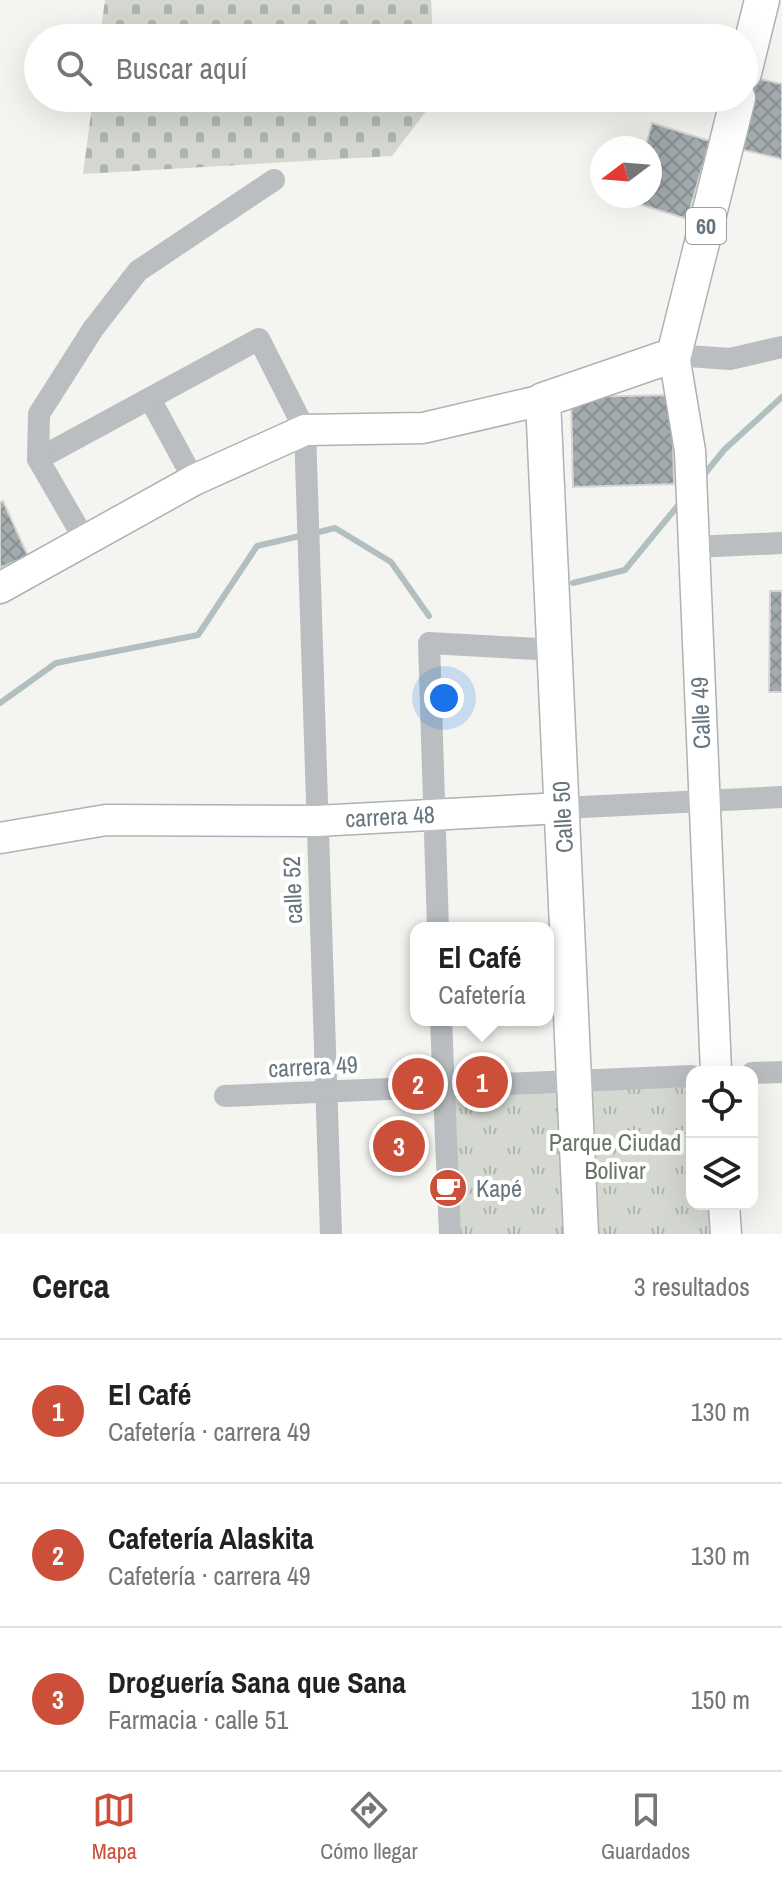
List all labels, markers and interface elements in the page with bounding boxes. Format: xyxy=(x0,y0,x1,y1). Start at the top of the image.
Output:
search box xyxy=(24,24,758,112)
icon: search xyxy=(52,46,96,90)
text: Buscar aquí xyxy=(116,48,247,88)
north arrow xyxy=(590,136,662,208)
road number: 60 xyxy=(686,208,726,244)
street label: Calle 49 xyxy=(683,676,717,750)
your location xyxy=(424,678,464,718)
street label: Calle 50 xyxy=(544,780,580,854)
street label: carrera 48 xyxy=(344,798,436,834)
street label: calle 52 xyxy=(275,856,309,924)
popup xyxy=(410,922,554,1026)
text: El Café xyxy=(438,937,522,977)
text: Cafetería xyxy=(438,977,526,1012)
street label: carrera 49 xyxy=(267,1048,359,1084)
pin: 1 xyxy=(456,1052,508,1112)
pin: 2 xyxy=(392,1054,444,1114)
map controls xyxy=(686,1066,758,1210)
button: locate xyxy=(686,1066,758,1138)
pin: 3 xyxy=(373,1116,425,1176)
park label: Parque Ciudad Bolivar xyxy=(549,1126,681,1186)
button: layers xyxy=(686,1138,758,1210)
cafe icon: Kapé xyxy=(427,1167,469,1209)
place label: Kapé xyxy=(476,1172,522,1204)
text: Cerca xyxy=(32,1263,110,1309)
text: 3 resultados xyxy=(634,1269,750,1304)
text: El Café xyxy=(108,1374,191,1414)
text: 1 xyxy=(52,1394,64,1429)
text: 130 m xyxy=(691,1394,750,1429)
text: Cafetería · carrera 49 xyxy=(108,1414,311,1449)
text: Cafetería Alaskita xyxy=(108,1518,314,1558)
text: 2 xyxy=(52,1538,64,1573)
text: 130 m xyxy=(691,1538,750,1573)
text: Cafetería · carrera 49 xyxy=(108,1558,311,1593)
text: Droguería Sana que Sana xyxy=(108,1662,406,1702)
text: 3 xyxy=(52,1682,64,1717)
text: 150 m xyxy=(691,1682,750,1717)
text: Farmacia · calle 51 xyxy=(108,1702,288,1737)
tab: Mapa xyxy=(92,1788,137,1866)
tab: Cómo llegar xyxy=(320,1788,418,1866)
tab: Guardados xyxy=(601,1788,690,1866)

